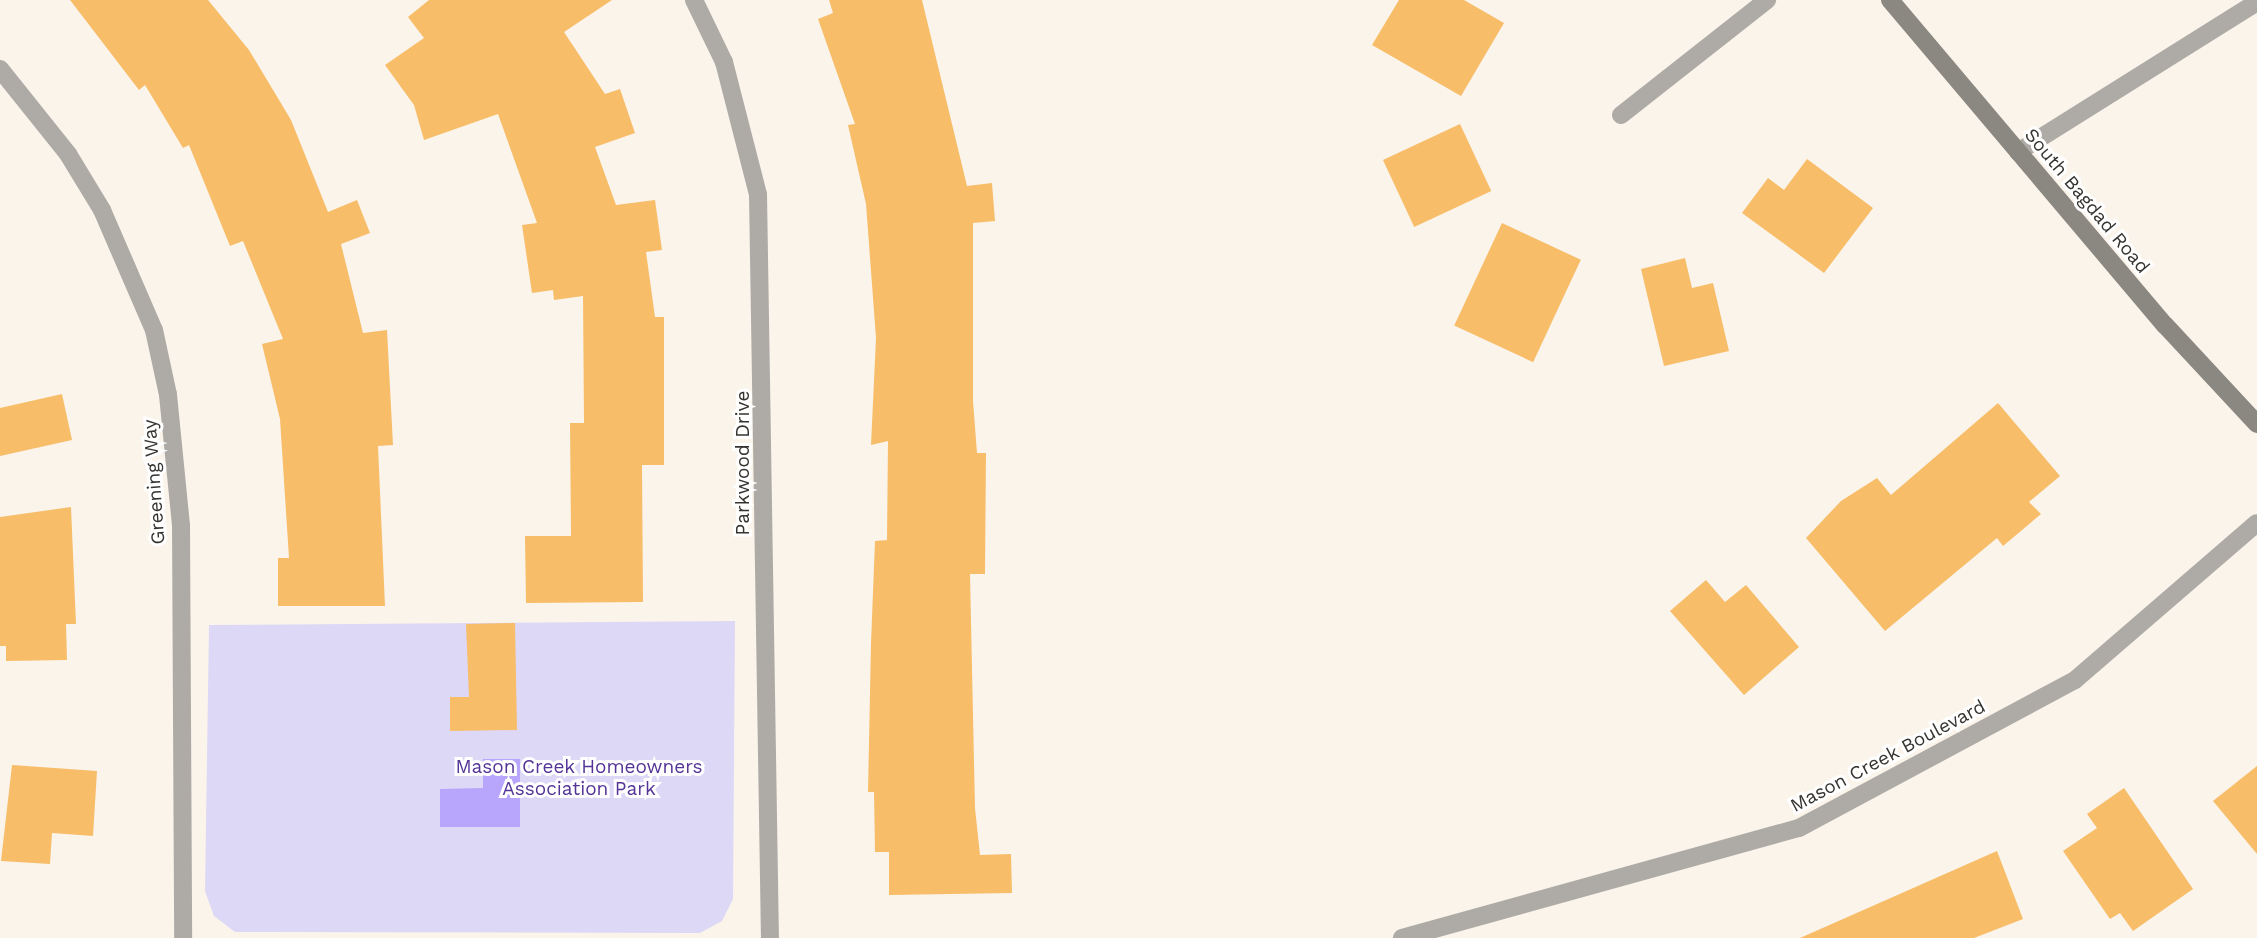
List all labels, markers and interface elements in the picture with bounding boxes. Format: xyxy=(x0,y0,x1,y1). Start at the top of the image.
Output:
street label: South Bagdad Road xyxy=(2020,124,2154,278)
street label: Parkwood Drive xyxy=(732,391,754,535)
street label: Greening Way xyxy=(138,418,170,546)
street label: Mason Creek Boulevard xyxy=(1786,695,1990,817)
park label: Mason Creek Homeowners Association Park xyxy=(455,756,703,800)

